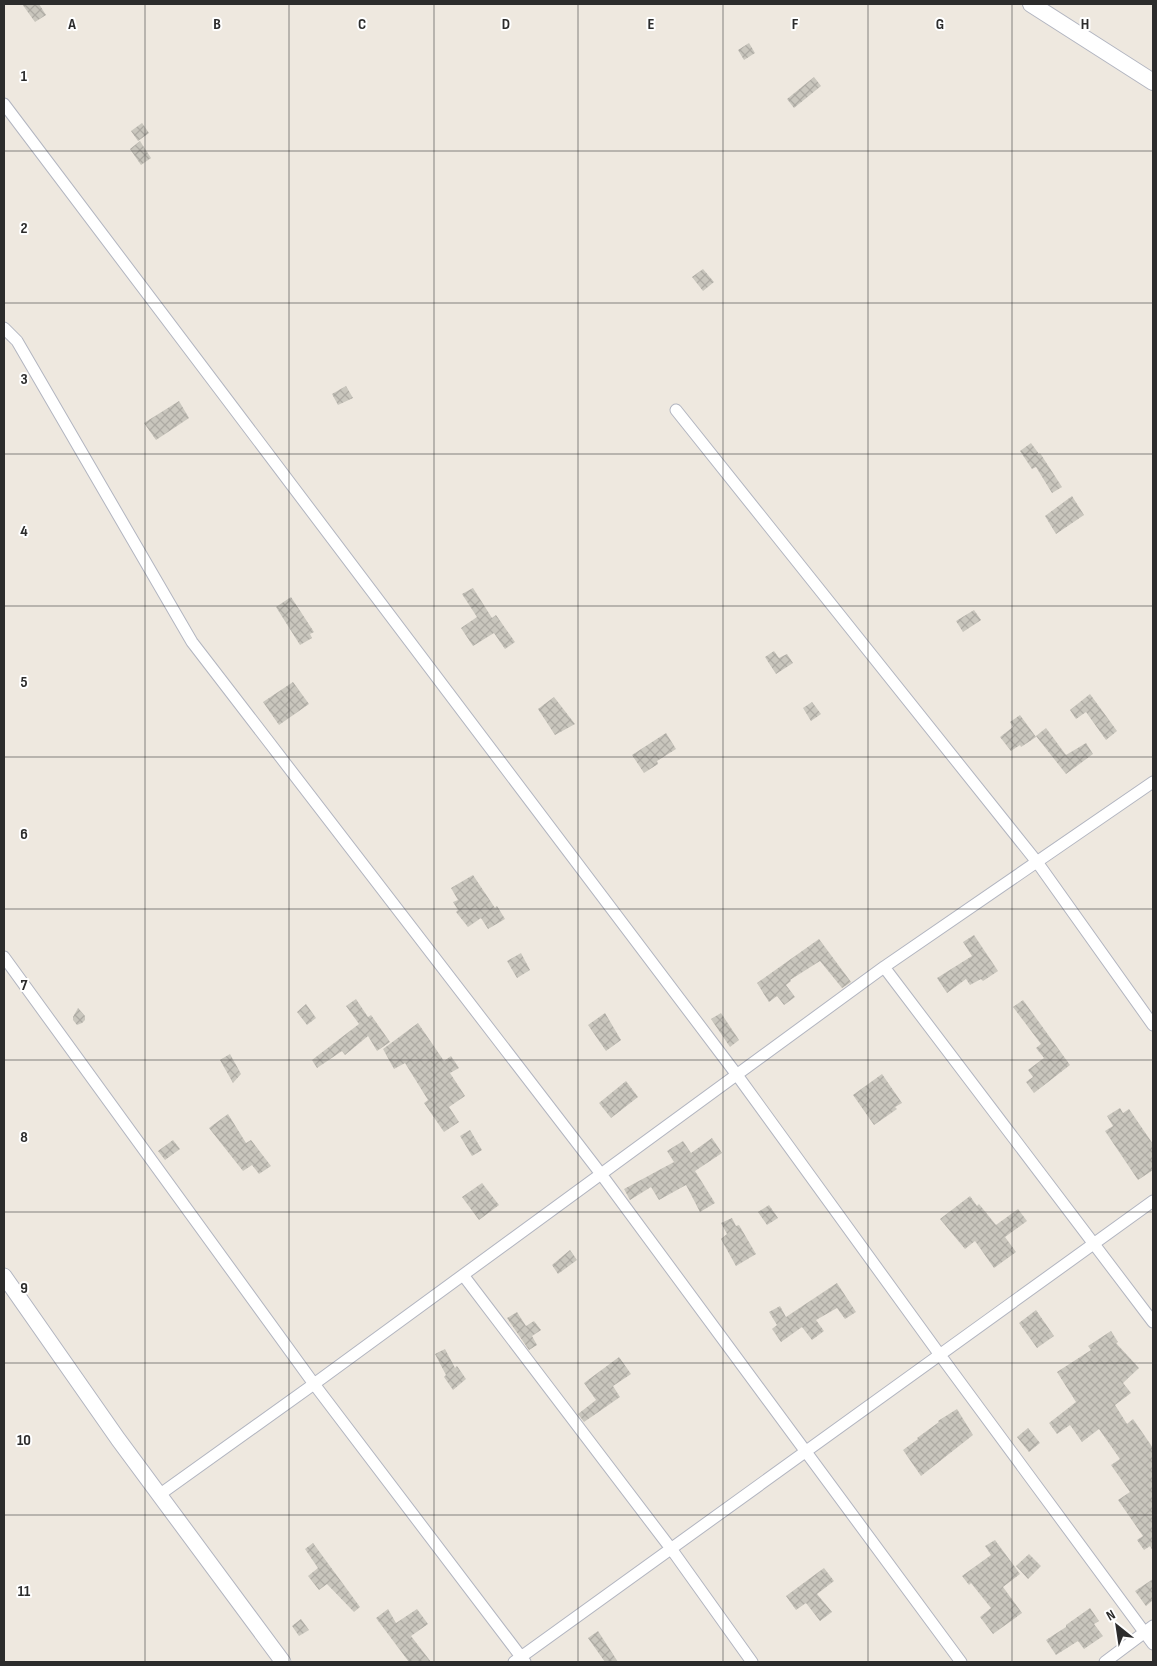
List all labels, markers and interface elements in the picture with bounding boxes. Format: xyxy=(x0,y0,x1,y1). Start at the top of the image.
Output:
text: A xyxy=(67,15,76,34)
text: B xyxy=(213,15,221,34)
text: C xyxy=(358,15,366,34)
text: D xyxy=(502,15,510,34)
text: E xyxy=(648,15,655,34)
text: F xyxy=(792,15,799,34)
text: G xyxy=(936,15,944,34)
text: H xyxy=(1081,15,1089,34)
text: 1 xyxy=(21,67,28,86)
text: 2 xyxy=(20,219,28,238)
text: 3 xyxy=(20,370,28,389)
text: 4 xyxy=(20,522,28,541)
text: 5 xyxy=(20,673,28,692)
text: 6 xyxy=(20,825,28,844)
text: 7 xyxy=(21,976,28,995)
text: 8 xyxy=(20,1128,28,1147)
text: 9 xyxy=(20,1279,28,1298)
text: 10 xyxy=(17,1431,31,1450)
text: 11 xyxy=(18,1582,31,1601)
north arrow xyxy=(1092,1601,1142,1651)
text: N xyxy=(1103,1606,1118,1624)

